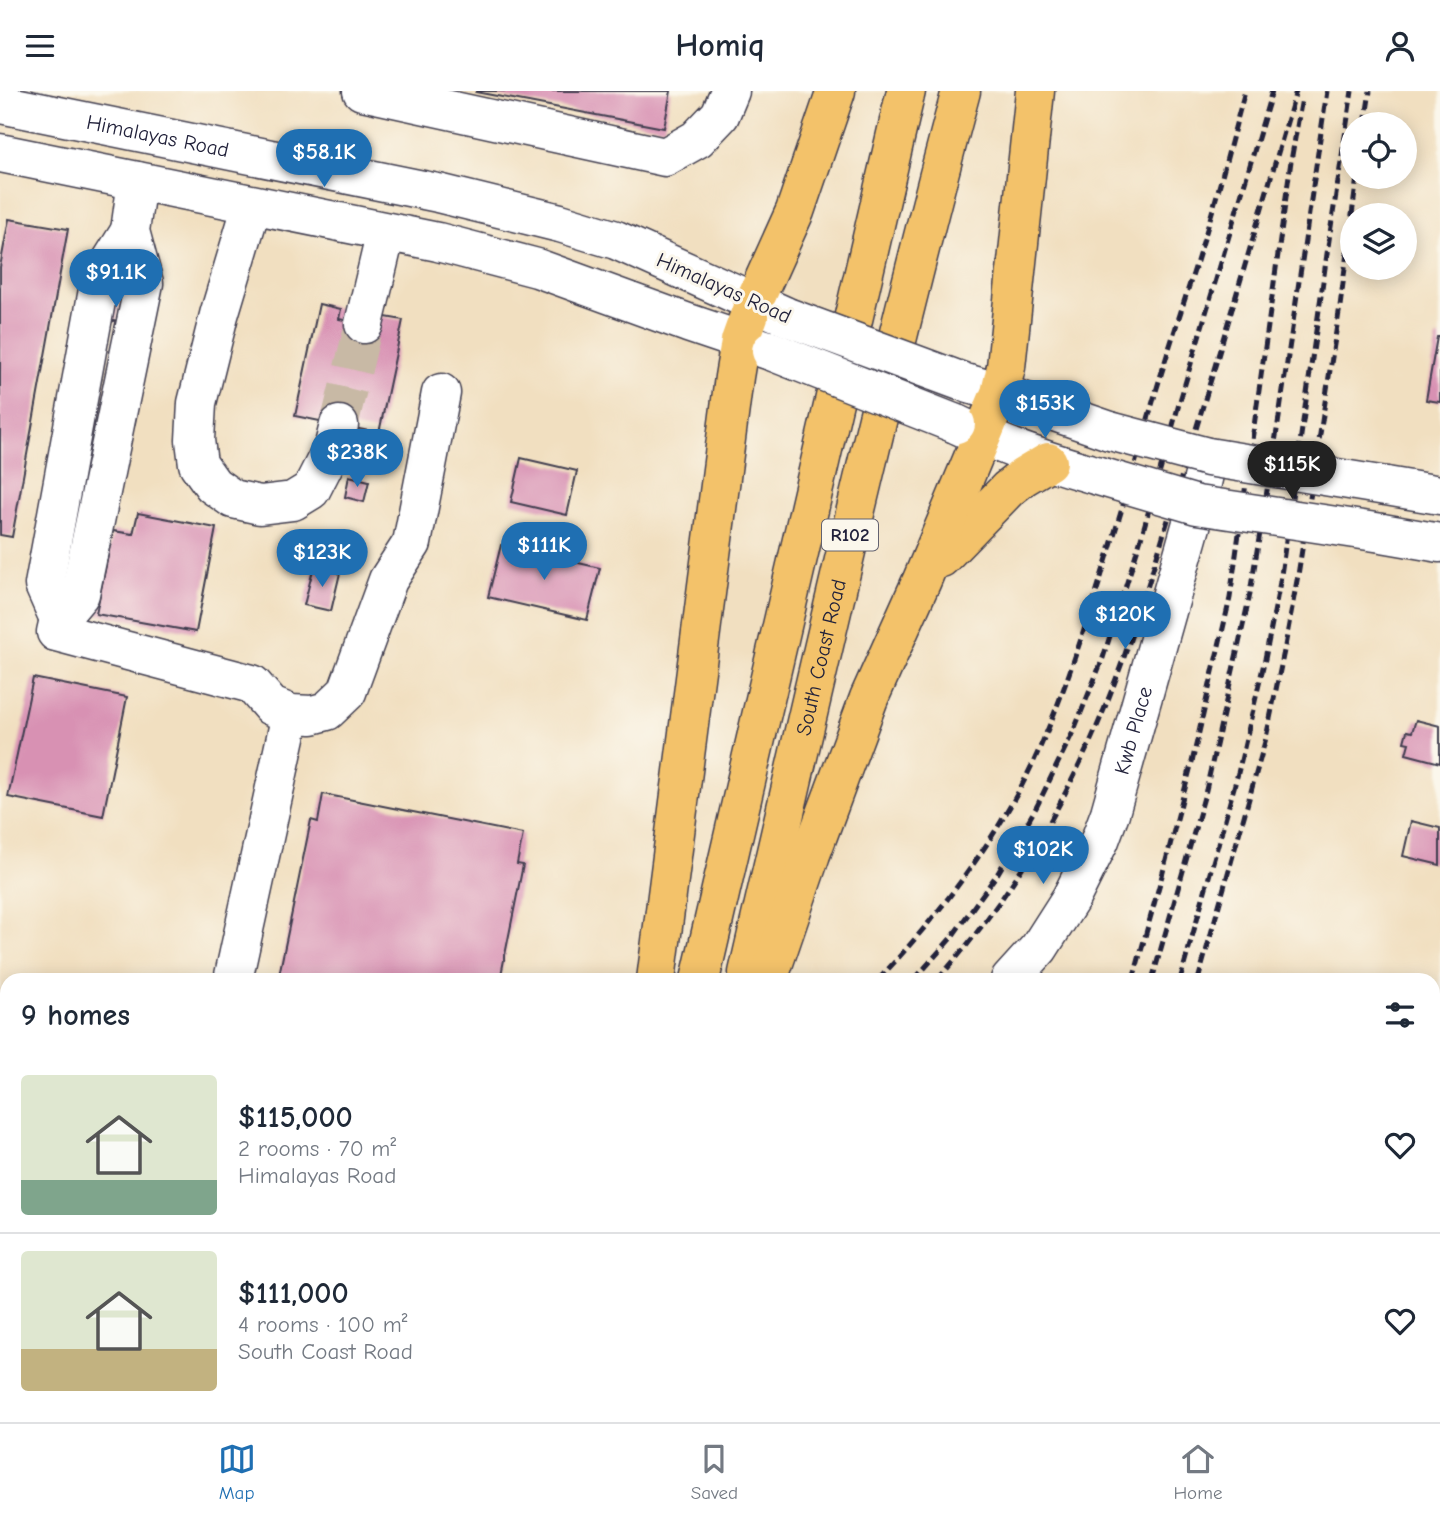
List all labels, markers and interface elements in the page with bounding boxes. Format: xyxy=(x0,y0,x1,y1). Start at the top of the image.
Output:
icon: menu xyxy=(21,27,59,65)
text: Homiq xyxy=(676,27,765,64)
icon: person xyxy=(1381,27,1419,65)
street label: Himalayas Road xyxy=(84,110,231,162)
map controls xyxy=(1340,112,1417,280)
button: locate xyxy=(1340,112,1417,189)
pin: $58.1K xyxy=(267,129,381,189)
text: $58.1K xyxy=(292,138,356,165)
button: layers xyxy=(1340,203,1417,280)
street label: Himalayas Road xyxy=(653,248,795,328)
pin: $91.1K xyxy=(59,249,173,309)
text: $91.1K xyxy=(85,258,147,285)
pin: $153K xyxy=(996,381,1094,440)
text: $153K xyxy=(1015,389,1075,416)
pin: $238K xyxy=(308,429,406,489)
text: $238K xyxy=(326,438,388,465)
pin: $115K xyxy=(1243,441,1341,501)
text: $115K xyxy=(1263,450,1321,477)
road number: R102 xyxy=(822,519,878,551)
pin: $111K xyxy=(495,523,593,582)
pin: $123K xyxy=(273,529,371,589)
text: $111K xyxy=(517,531,571,558)
text: $123K xyxy=(293,538,351,565)
street label: South Coast Road xyxy=(791,577,851,738)
pin: $120K xyxy=(1076,591,1174,651)
text: $120K xyxy=(1095,600,1155,627)
street label: Kwb Place xyxy=(1109,684,1157,777)
pin: $102K xyxy=(994,827,1092,886)
text: $102K xyxy=(1013,835,1073,862)
icon: filters xyxy=(1381,996,1419,1034)
text: 9 homes xyxy=(21,998,130,1033)
text: $115,000 xyxy=(238,1100,353,1135)
icon: home xyxy=(77,1103,161,1187)
icon: heart xyxy=(1381,1126,1419,1164)
text: 2 rooms · 70 m² xyxy=(238,1135,396,1162)
text: Himalayas Road xyxy=(238,1162,396,1189)
text: $111,000 xyxy=(238,1276,349,1311)
icon: home xyxy=(77,1279,161,1363)
icon: heart xyxy=(1381,1302,1419,1340)
text: 4 rooms · 100 m² xyxy=(238,1311,407,1338)
text: South Coast Road xyxy=(238,1338,413,1365)
tab: Map xyxy=(218,1440,256,1504)
tab: Saved xyxy=(691,1440,738,1504)
tab: Home xyxy=(1173,1440,1222,1504)

